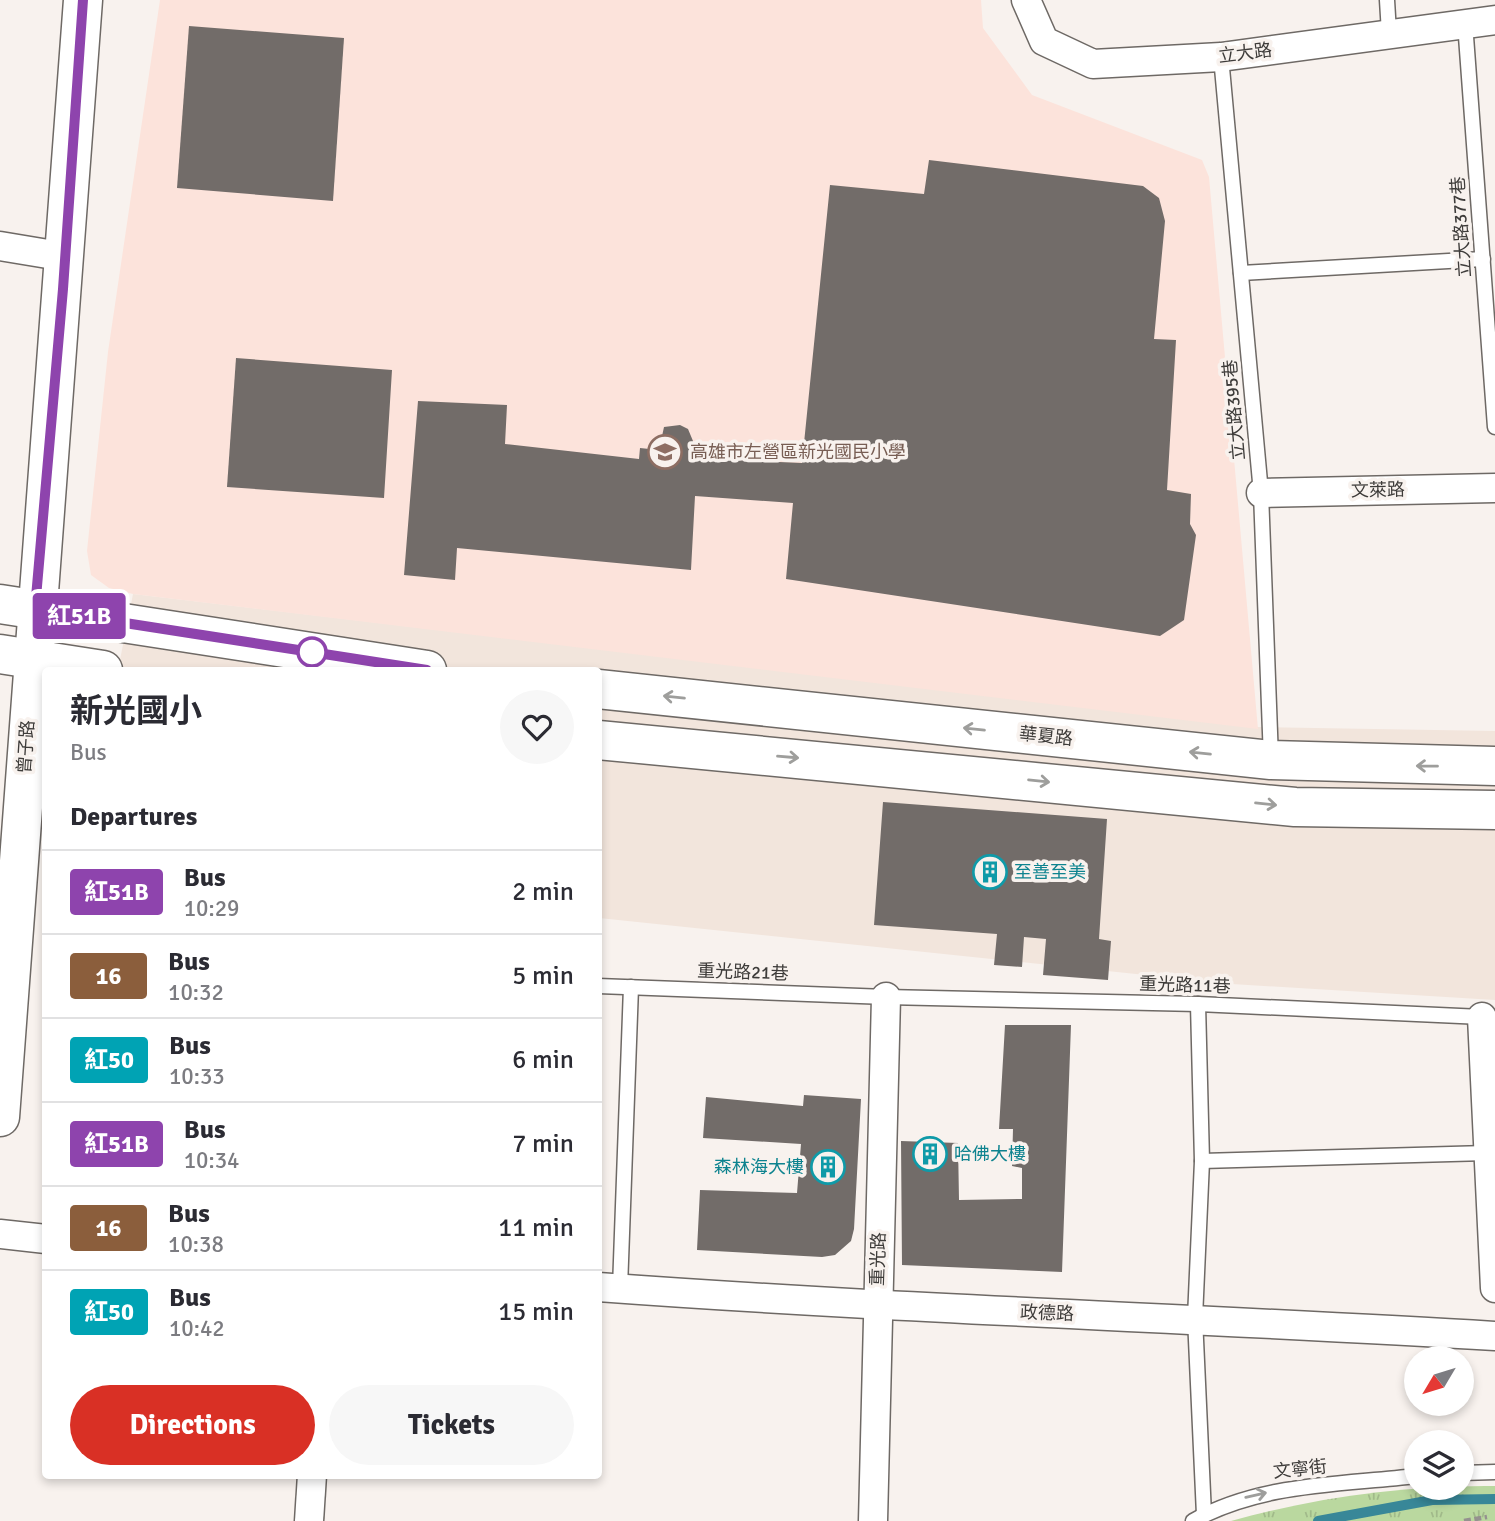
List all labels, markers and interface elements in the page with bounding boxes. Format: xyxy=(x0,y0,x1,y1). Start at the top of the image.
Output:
street label: 立大路 xyxy=(1217,39,1273,67)
street label: 立大路377巷 xyxy=(1446,176,1476,278)
street label: 立大路395巷 xyxy=(1219,359,1249,461)
school or university icon: 高雄市左營區新光國民小學 xyxy=(646,433,684,471)
place label: 高雄市左營區新光國民小學 xyxy=(690,441,906,463)
street label: 文萊路 xyxy=(1351,479,1405,501)
line badge: 紅51B xyxy=(30,593,128,639)
text: 紅51B xyxy=(47,601,111,631)
unlabelled marker xyxy=(297,637,327,667)
button: heart xyxy=(500,690,574,764)
one-way arrow xyxy=(663,690,686,703)
text: 新光國小 xyxy=(70,691,202,732)
street label: 曾子路 xyxy=(13,719,39,775)
one-way arrow xyxy=(963,722,985,735)
street label: 華夏路 xyxy=(1018,722,1074,750)
text: Bus xyxy=(70,738,107,767)
one-way arrow xyxy=(1189,746,1212,759)
one-way arrow xyxy=(777,751,799,764)
one-way arrow xyxy=(1416,759,1439,772)
one-way arrow xyxy=(1027,775,1050,788)
one-way arrow xyxy=(1254,798,1276,811)
text: Departures xyxy=(70,801,197,833)
building icon: 至善至美 xyxy=(971,853,1009,891)
place label: 至善至美 xyxy=(1014,861,1086,883)
text: Bus xyxy=(184,862,225,894)
text: 2 min xyxy=(512,876,574,908)
text: 紅51B xyxy=(84,877,149,907)
text: 10:29 xyxy=(184,894,240,923)
text: Bus xyxy=(168,946,210,978)
street label: 重光路21巷 xyxy=(697,959,789,985)
text: 5 min xyxy=(512,960,574,992)
text: 16 xyxy=(96,961,121,991)
street label: 重光路11巷 xyxy=(1139,972,1231,998)
text: 10:32 xyxy=(168,978,224,1007)
text: Bus xyxy=(169,1030,211,1062)
text: 6 min xyxy=(512,1044,574,1076)
text: 紅50 xyxy=(84,1045,134,1075)
text: 10:33 xyxy=(169,1062,225,1091)
text: Bus xyxy=(184,1114,225,1146)
text: 7 min xyxy=(512,1128,574,1160)
text: 紅51B xyxy=(84,1129,149,1159)
building icon: 哈佛大樓 xyxy=(911,1135,949,1173)
place label: 哈佛大樓 xyxy=(954,1143,1026,1165)
text: 10:34 xyxy=(184,1146,240,1175)
building icon: 森林海大樓 xyxy=(809,1148,847,1186)
place label: 森林海大樓 xyxy=(714,1156,804,1178)
text: Bus xyxy=(168,1198,210,1230)
text: 11 min xyxy=(498,1212,574,1244)
text: 16 xyxy=(96,1213,121,1243)
text: 10:38 xyxy=(168,1230,224,1259)
street label: 重光路 xyxy=(866,1232,890,1286)
text: Bus xyxy=(169,1282,211,1314)
text: 15 min xyxy=(498,1296,574,1328)
text: 紅50 xyxy=(84,1297,134,1327)
street label: 政德路 xyxy=(1020,1301,1074,1325)
text: 10:42 xyxy=(169,1314,225,1343)
north arrow xyxy=(1404,1346,1474,1416)
map controls xyxy=(1404,1346,1474,1500)
button: Directions xyxy=(70,1385,315,1465)
button: Tickets xyxy=(329,1385,574,1465)
button: layers xyxy=(1404,1430,1474,1500)
street label: 文寧街 xyxy=(1272,1455,1328,1483)
one-way arrow xyxy=(1244,1488,1267,1501)

